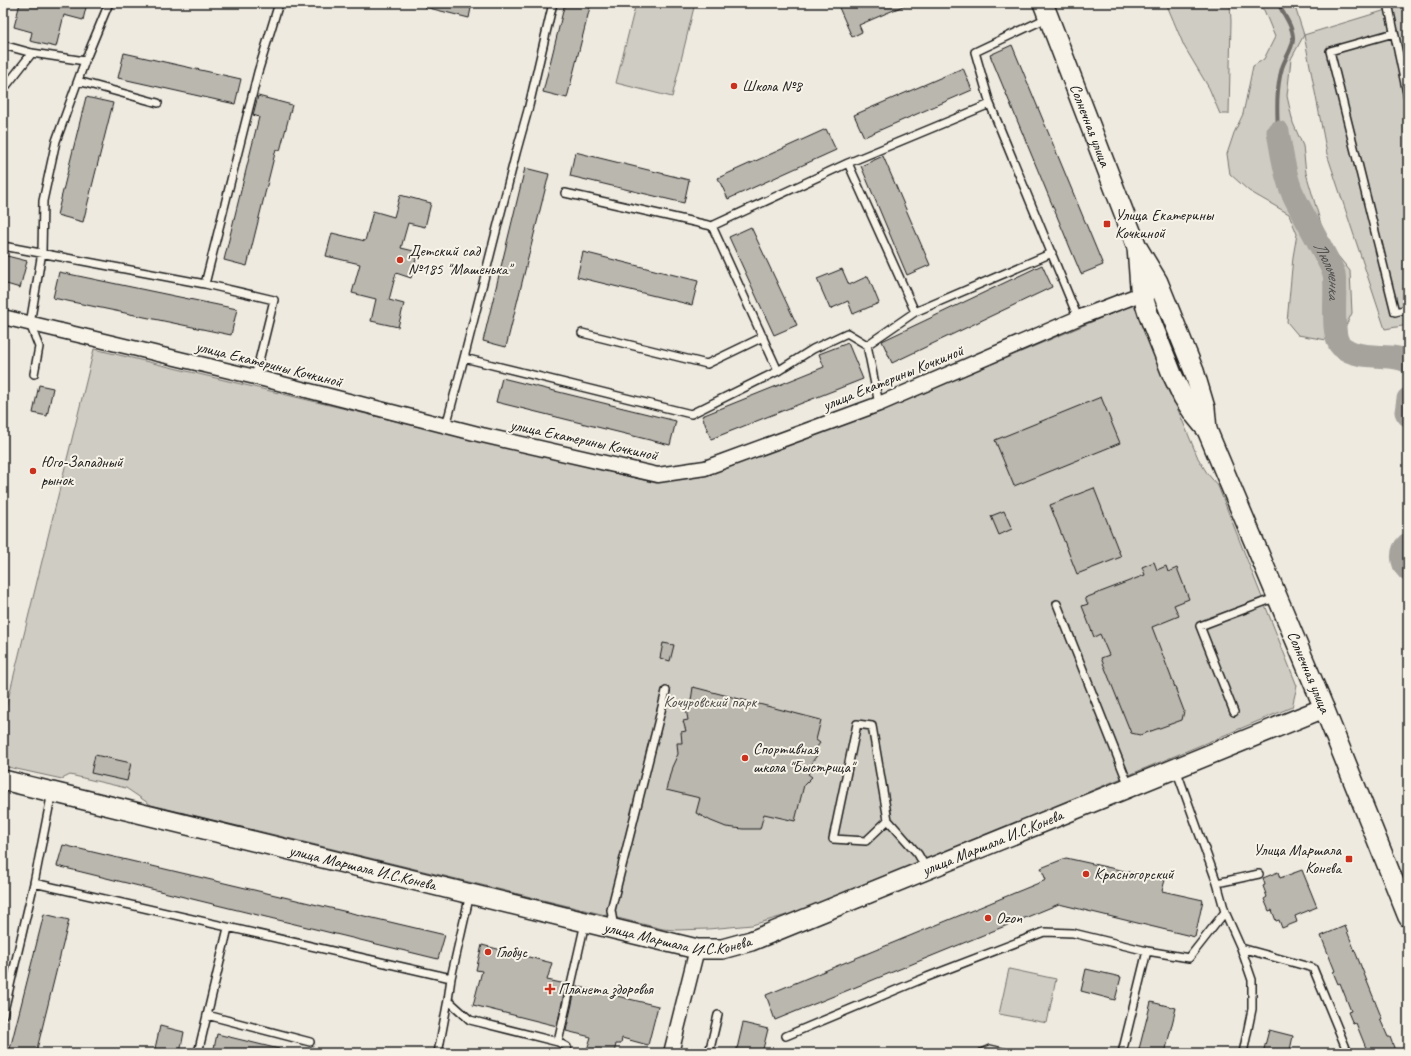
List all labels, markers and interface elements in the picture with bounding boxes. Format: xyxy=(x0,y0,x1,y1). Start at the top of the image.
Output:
place label: Школа №8 xyxy=(742,76,803,96)
marker: Школа №8 xyxy=(729,81,739,91)
street label: Солнечная улица xyxy=(1065,81,1115,171)
place label: Улица Екатерины Кочкиной xyxy=(1115,205,1215,243)
marker: Улица Екатерины Кочкиной xyxy=(1102,219,1112,229)
water label: Люльченка xyxy=(1309,237,1345,302)
place label: Детский сад №185 "Машенька" xyxy=(408,241,514,279)
marker: Детский сад №185 "Машенька" xyxy=(395,255,405,265)
street label: улица Екатерины Кочкиной xyxy=(193,336,346,392)
street label: улица Екатерины Кочкиной xyxy=(819,340,968,416)
street label: улица Екатерины Кочкиной xyxy=(507,414,661,466)
place label: Юго-Западный рынок xyxy=(41,452,124,490)
marker: Юго-Западный рынок xyxy=(28,466,38,476)
street label: Солнечная улица xyxy=(1283,628,1335,717)
park label: Кочуровский парк xyxy=(664,692,758,712)
place label: Спортивная школа "Быстрица" xyxy=(753,739,857,777)
marker: Спортивная школа "Быстрица" xyxy=(740,753,750,763)
street label: улица Маршала И.С.Конева xyxy=(918,805,1067,881)
street label: улица Маршала И.С.Конева xyxy=(286,840,439,896)
place label: Улица Маршала Конева xyxy=(1253,840,1343,878)
marker: Улица Маршала Конева xyxy=(1344,854,1354,864)
place label: Красногорский xyxy=(1094,864,1175,884)
marker: Красногорский xyxy=(1081,869,1091,879)
place label: Ozon xyxy=(996,908,1023,928)
marker: Ozon xyxy=(983,913,993,923)
street label: улица Маршала И.С.Конева xyxy=(601,917,755,961)
place label: Глобус xyxy=(496,942,528,962)
marker: Глобус xyxy=(483,947,493,957)
place label: Планета здоровья xyxy=(558,979,654,999)
marker: Планета здоровья xyxy=(545,984,555,994)

